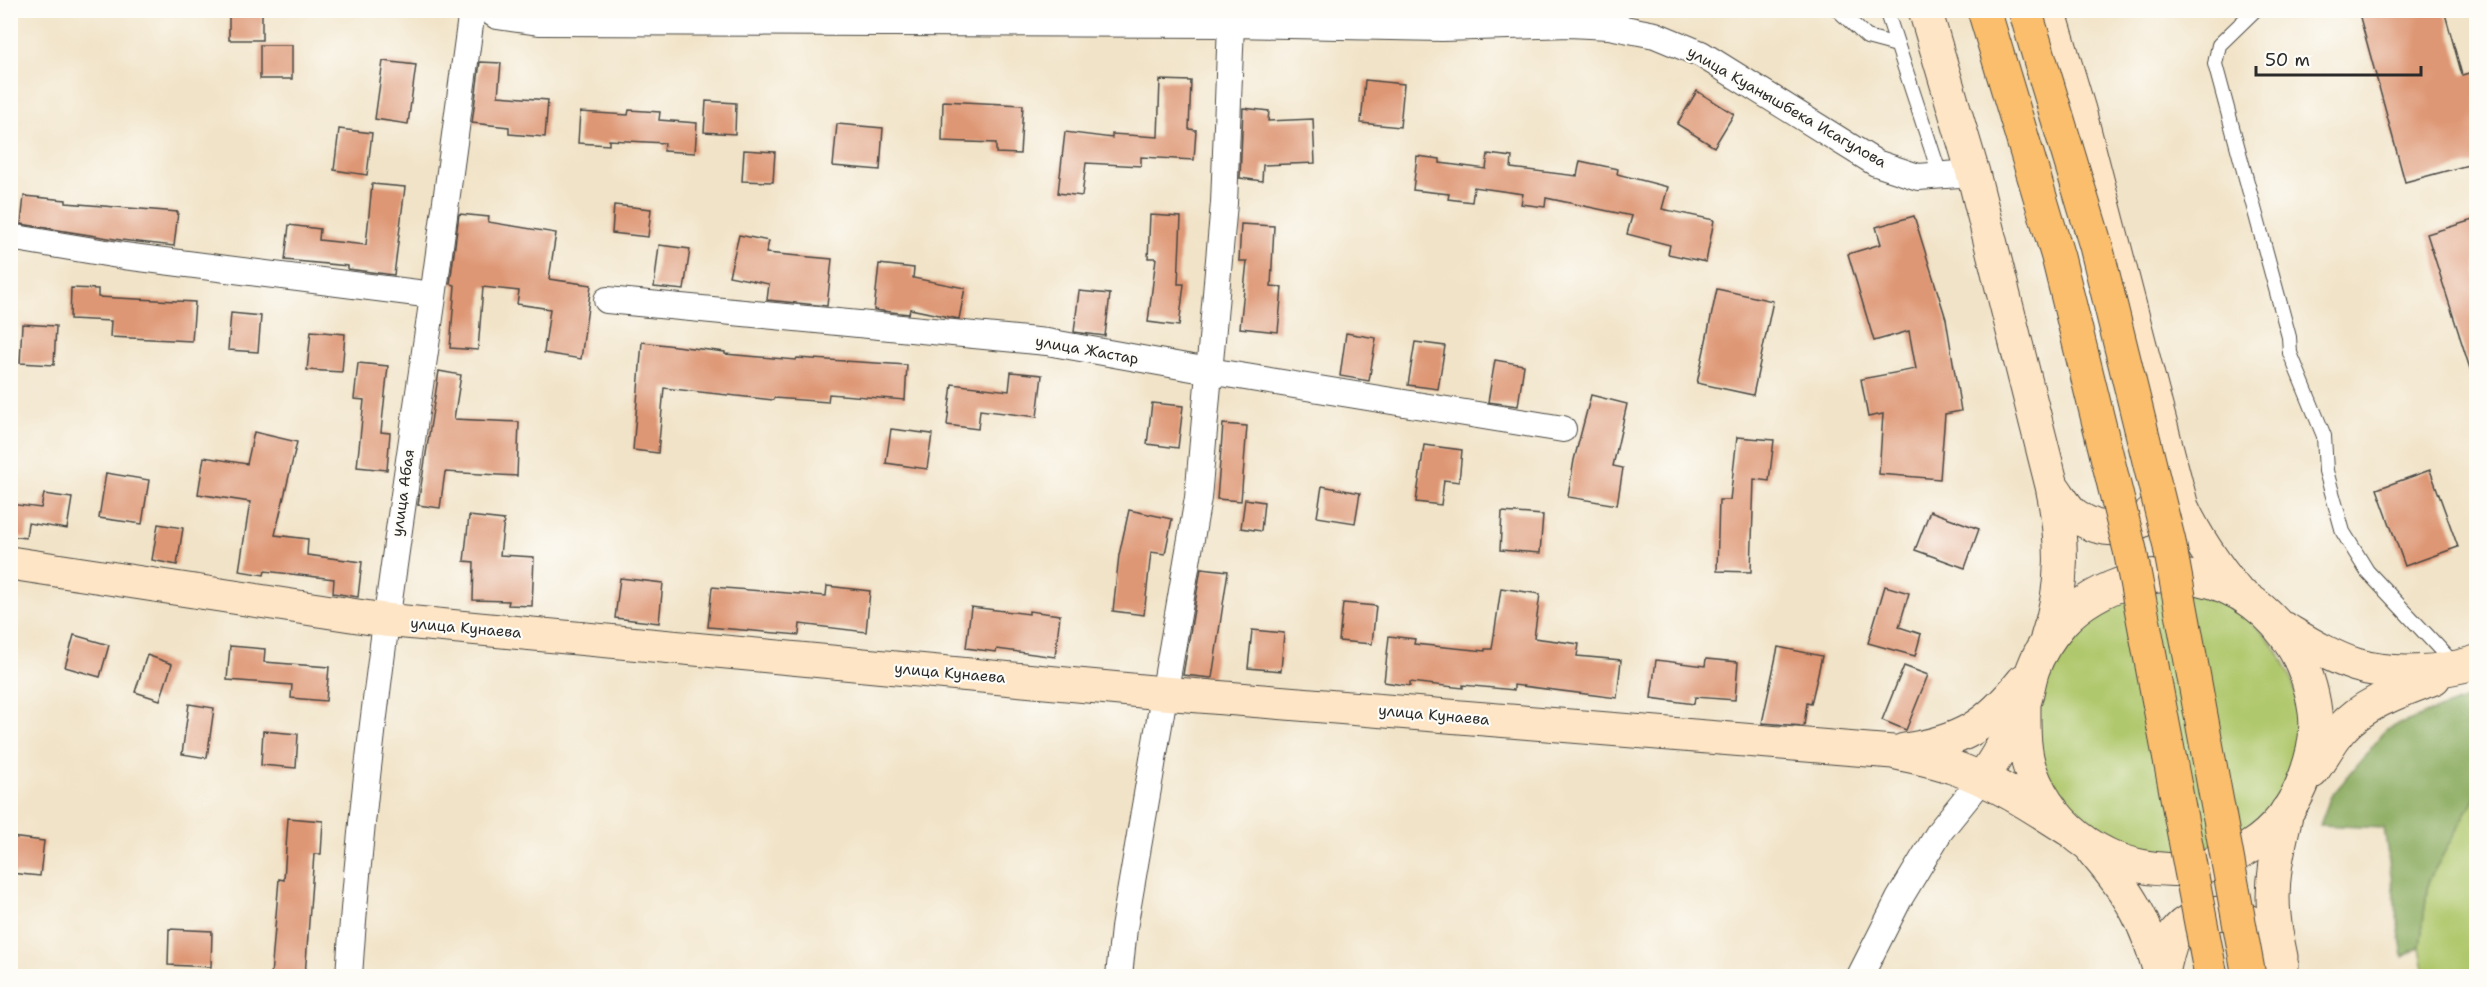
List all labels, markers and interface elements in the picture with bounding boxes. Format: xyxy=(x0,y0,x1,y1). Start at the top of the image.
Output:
scale bar xyxy=(2256,39,2421,77)
street label: улица Куанышбека Исагулова xyxy=(1684,42,1891,173)
text: 50 m xyxy=(2265,48,2310,72)
street label: улица Жастар xyxy=(1034,331,1140,369)
street label: улица Абая xyxy=(387,448,419,538)
street label: улица Кунаева xyxy=(410,613,523,643)
street label: улица Кунаева xyxy=(894,658,1007,688)
street label: улица Кунаева xyxy=(1378,700,1491,730)

